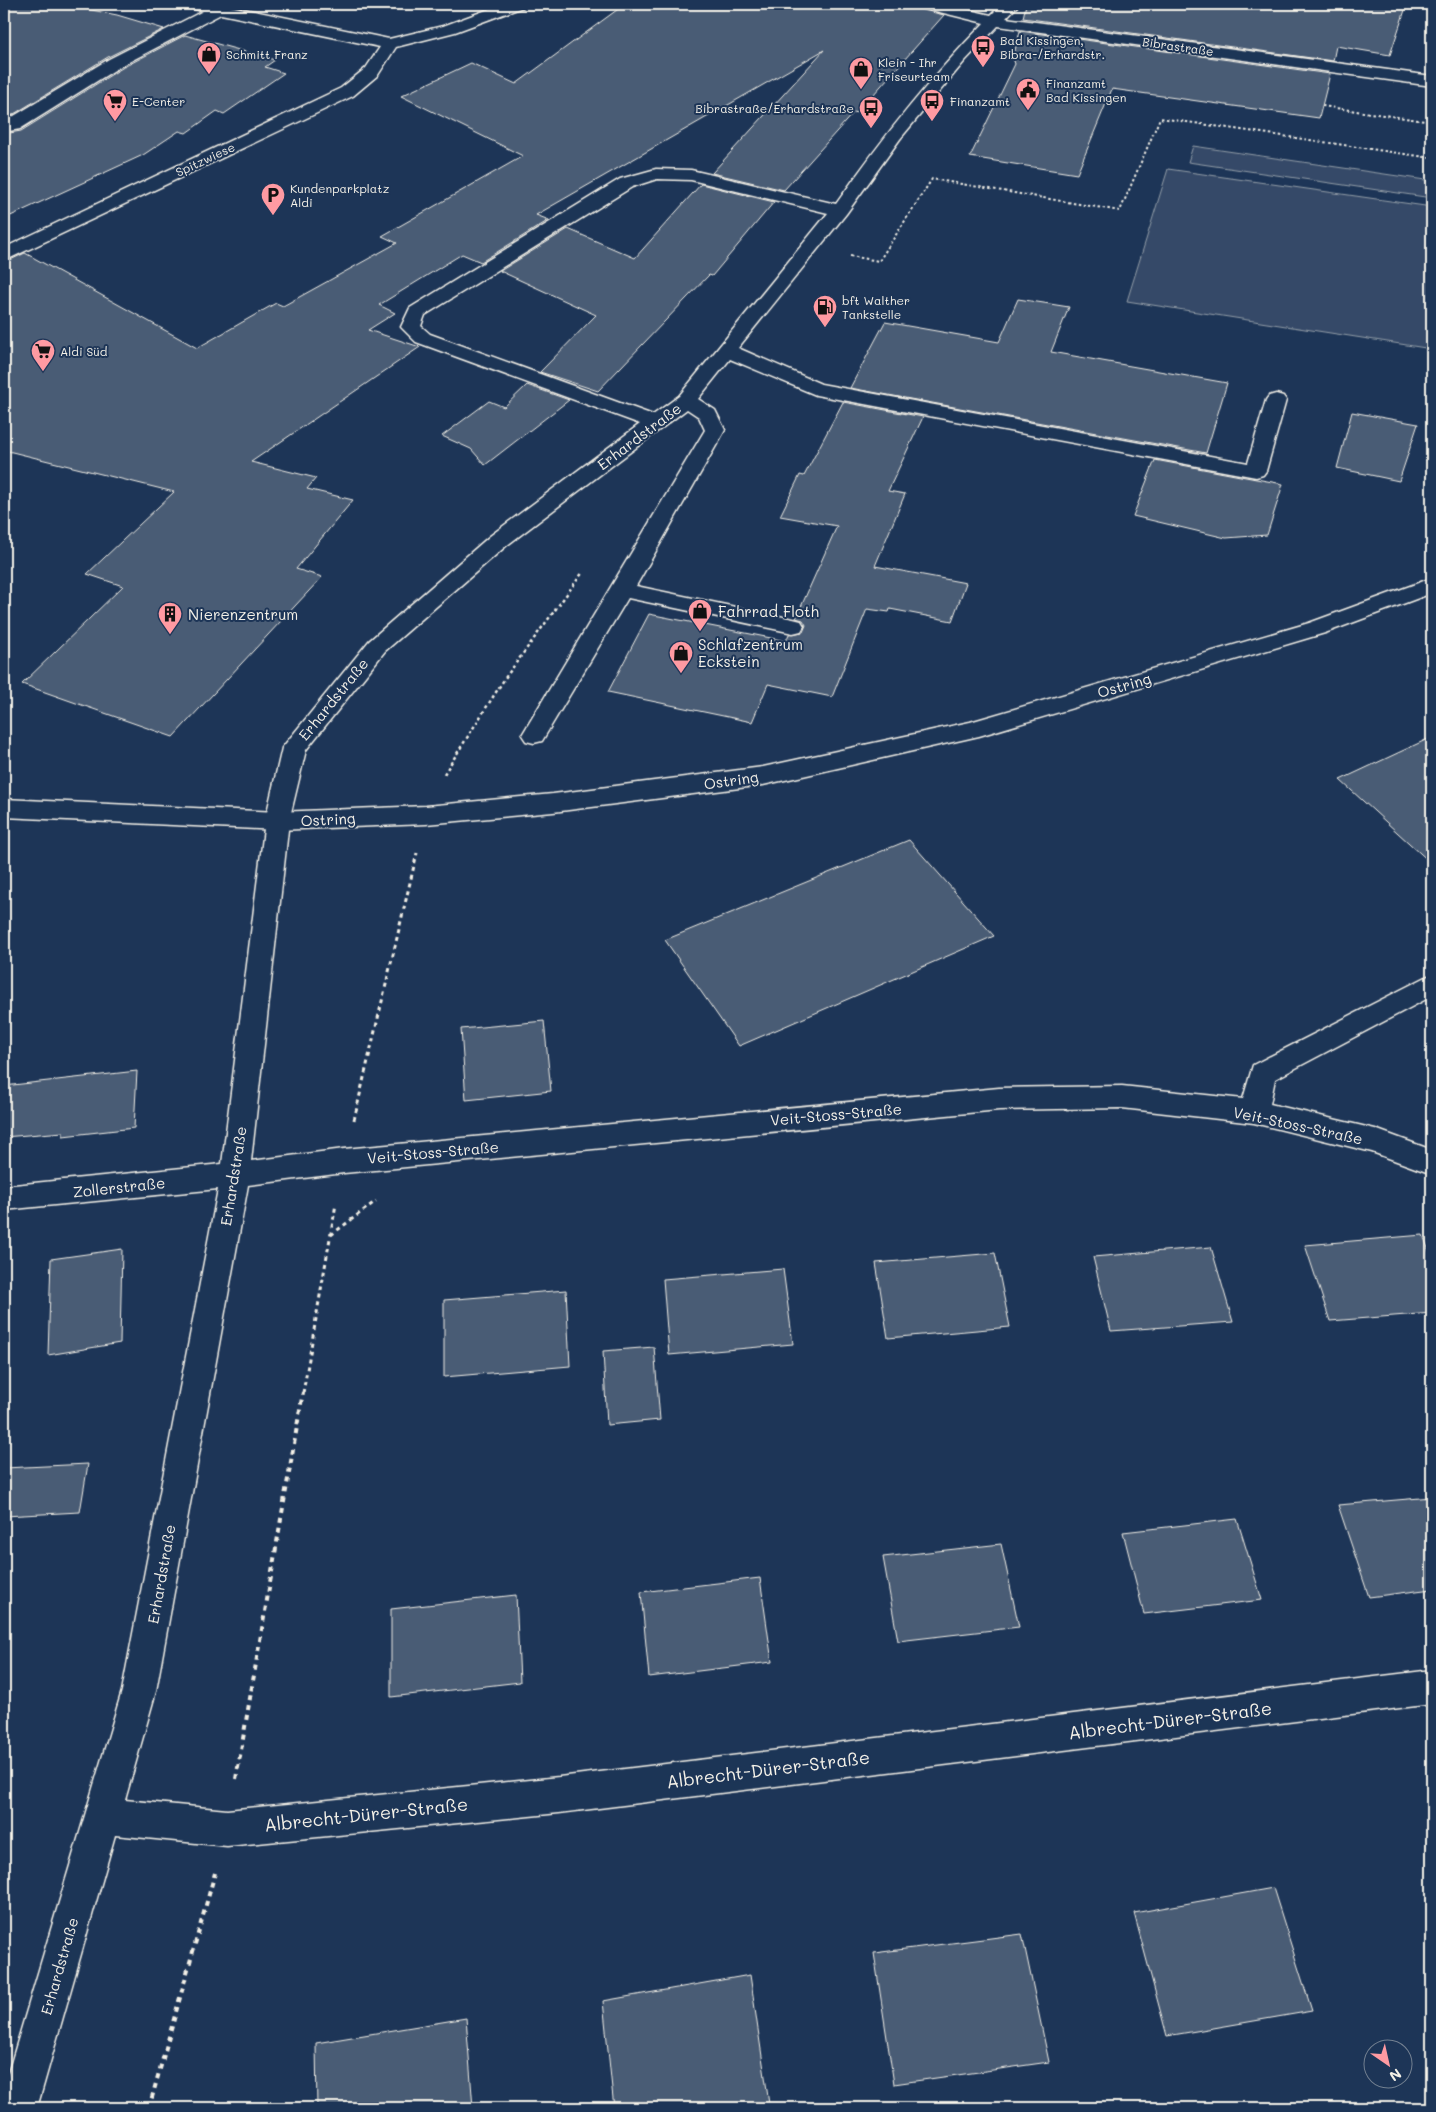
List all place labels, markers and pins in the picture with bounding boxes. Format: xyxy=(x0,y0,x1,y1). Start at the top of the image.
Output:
place label: Bad Kissingen, Bibra-/Erhardstr. xyxy=(1000,32,1105,62)
bus stop icon: Bad Kissingen, Bibra-/Erhardstr. xyxy=(970,34,996,68)
shop icon: Schmitt Franz xyxy=(196,41,222,75)
place label: Schmitt Franz xyxy=(226,46,308,62)
place label: Klein - Ihr Friseurteam xyxy=(878,54,950,84)
shop icon: Klein - Ihr Friseurteam xyxy=(848,56,874,90)
place label: Finanzamt Bad Kissingen xyxy=(1046,75,1126,105)
public building icon: Finanzamt Bad Kissingen xyxy=(1015,77,1041,111)
supermarket icon: E-Center xyxy=(102,88,128,122)
bus stop icon: Finanzamt xyxy=(919,88,945,122)
place label: E-Center xyxy=(132,93,185,109)
place label: Finanzamt xyxy=(950,93,1010,109)
bus stop icon: Bibrastraße/Erhardstraße xyxy=(858,95,884,129)
place label: Bibrastraße/Erhardstraße xyxy=(695,100,854,116)
place label: Kundenparkplatz Aldi xyxy=(290,180,390,210)
parking icon: Kundenparkplatz Aldi xyxy=(260,182,286,216)
place label: bft Walther Tankstelle xyxy=(842,292,910,322)
fuel station icon: bft Walther Tankstelle xyxy=(812,294,838,328)
supermarket icon: Aldi Süd xyxy=(30,338,56,372)
place label: Aldi Süd xyxy=(60,343,108,359)
shop icon: Fahrrad Floth xyxy=(687,598,713,632)
building icon: Nierenzentrum xyxy=(157,601,183,635)
place label: Fahrrad Floth xyxy=(718,601,819,621)
place label: Nierenzentrum xyxy=(188,604,298,624)
place label: Schlafzentrum Eckstein xyxy=(698,634,803,671)
shop icon: Schlafzentrum Eckstein xyxy=(668,640,694,674)

